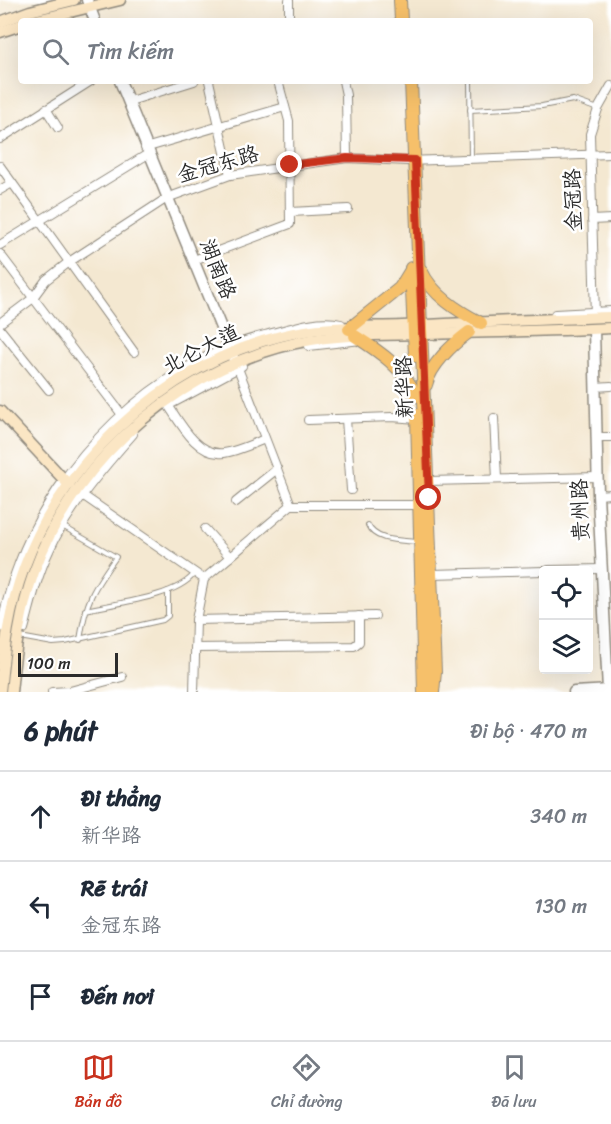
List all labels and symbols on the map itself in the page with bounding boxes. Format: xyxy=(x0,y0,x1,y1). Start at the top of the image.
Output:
street label: 金冠东路 xyxy=(172,134,264,194)
route end xyxy=(276,151,302,177)
street label: 金冠路 xyxy=(553,168,593,232)
street label: 湖南路 xyxy=(189,233,247,305)
street label: 北仑大道 xyxy=(155,313,247,385)
street label: 新华路 xyxy=(384,355,424,419)
street label: 贵州路 xyxy=(560,478,600,542)
route start xyxy=(415,484,441,510)
scale bar xyxy=(18,650,118,678)

